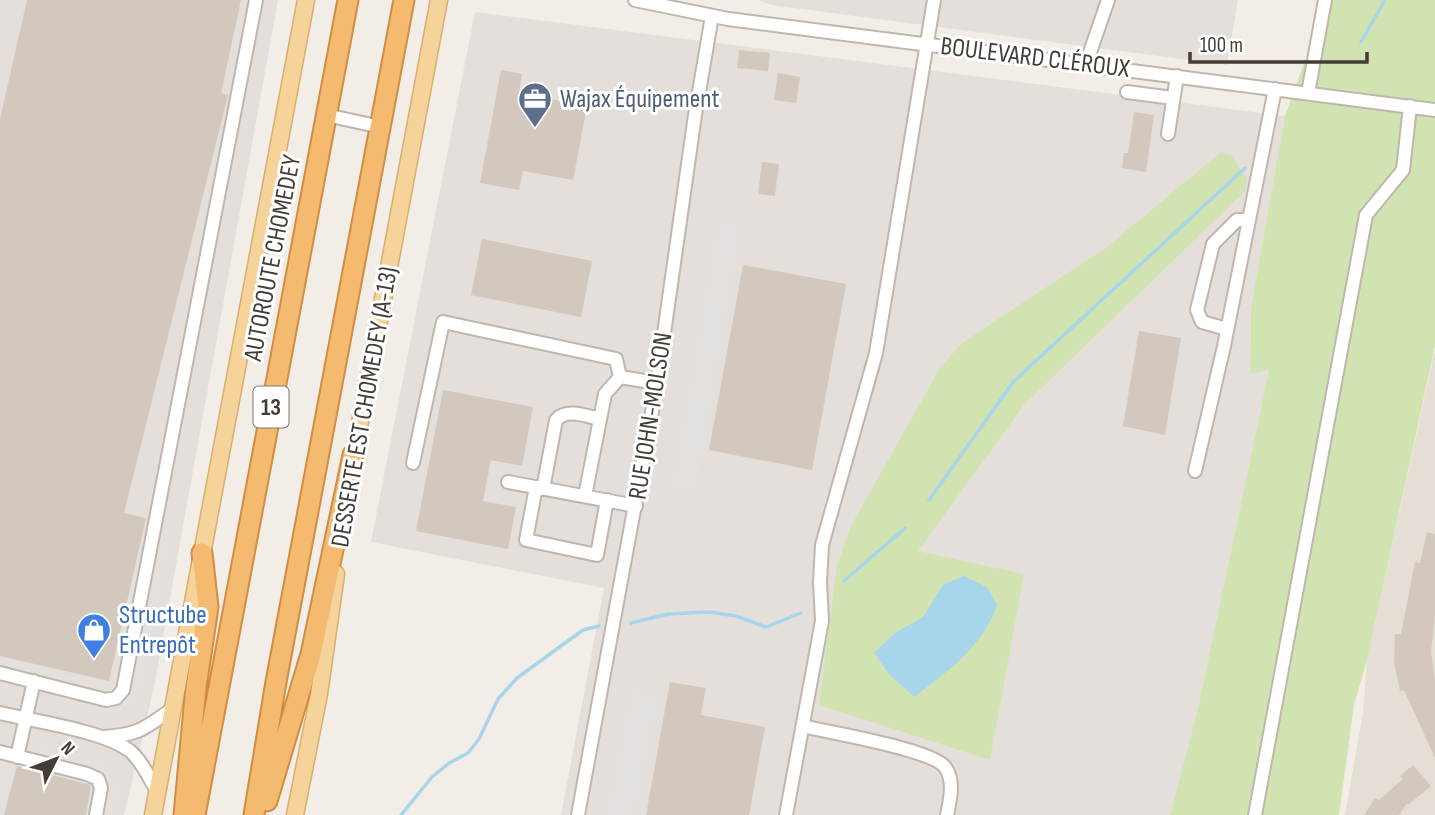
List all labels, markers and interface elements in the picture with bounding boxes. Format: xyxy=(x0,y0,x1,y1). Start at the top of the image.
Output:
scale bar xyxy=(1190,21,1367,65)
street label: BOULEVARD CLÉROUX xyxy=(939,31,1131,85)
text: 100 m xyxy=(1200,33,1243,58)
office icon: Wajax Équipement xyxy=(516,80,554,129)
place label: Wajax Équipement xyxy=(560,84,720,115)
street label: AUTOROUTE CHOMEDEY xyxy=(238,152,308,364)
street label: DESSERTE EST CHOMEDEY (A-13) xyxy=(325,264,405,550)
street label: RUE JOHN-MOLSON xyxy=(622,330,680,502)
road number: 13 xyxy=(254,386,288,428)
place label: Structube Entrepôt xyxy=(119,600,207,661)
shop icon: Structube Entrepôt xyxy=(75,611,113,660)
north arrow xyxy=(21,724,91,794)
text: N xyxy=(56,737,79,760)

